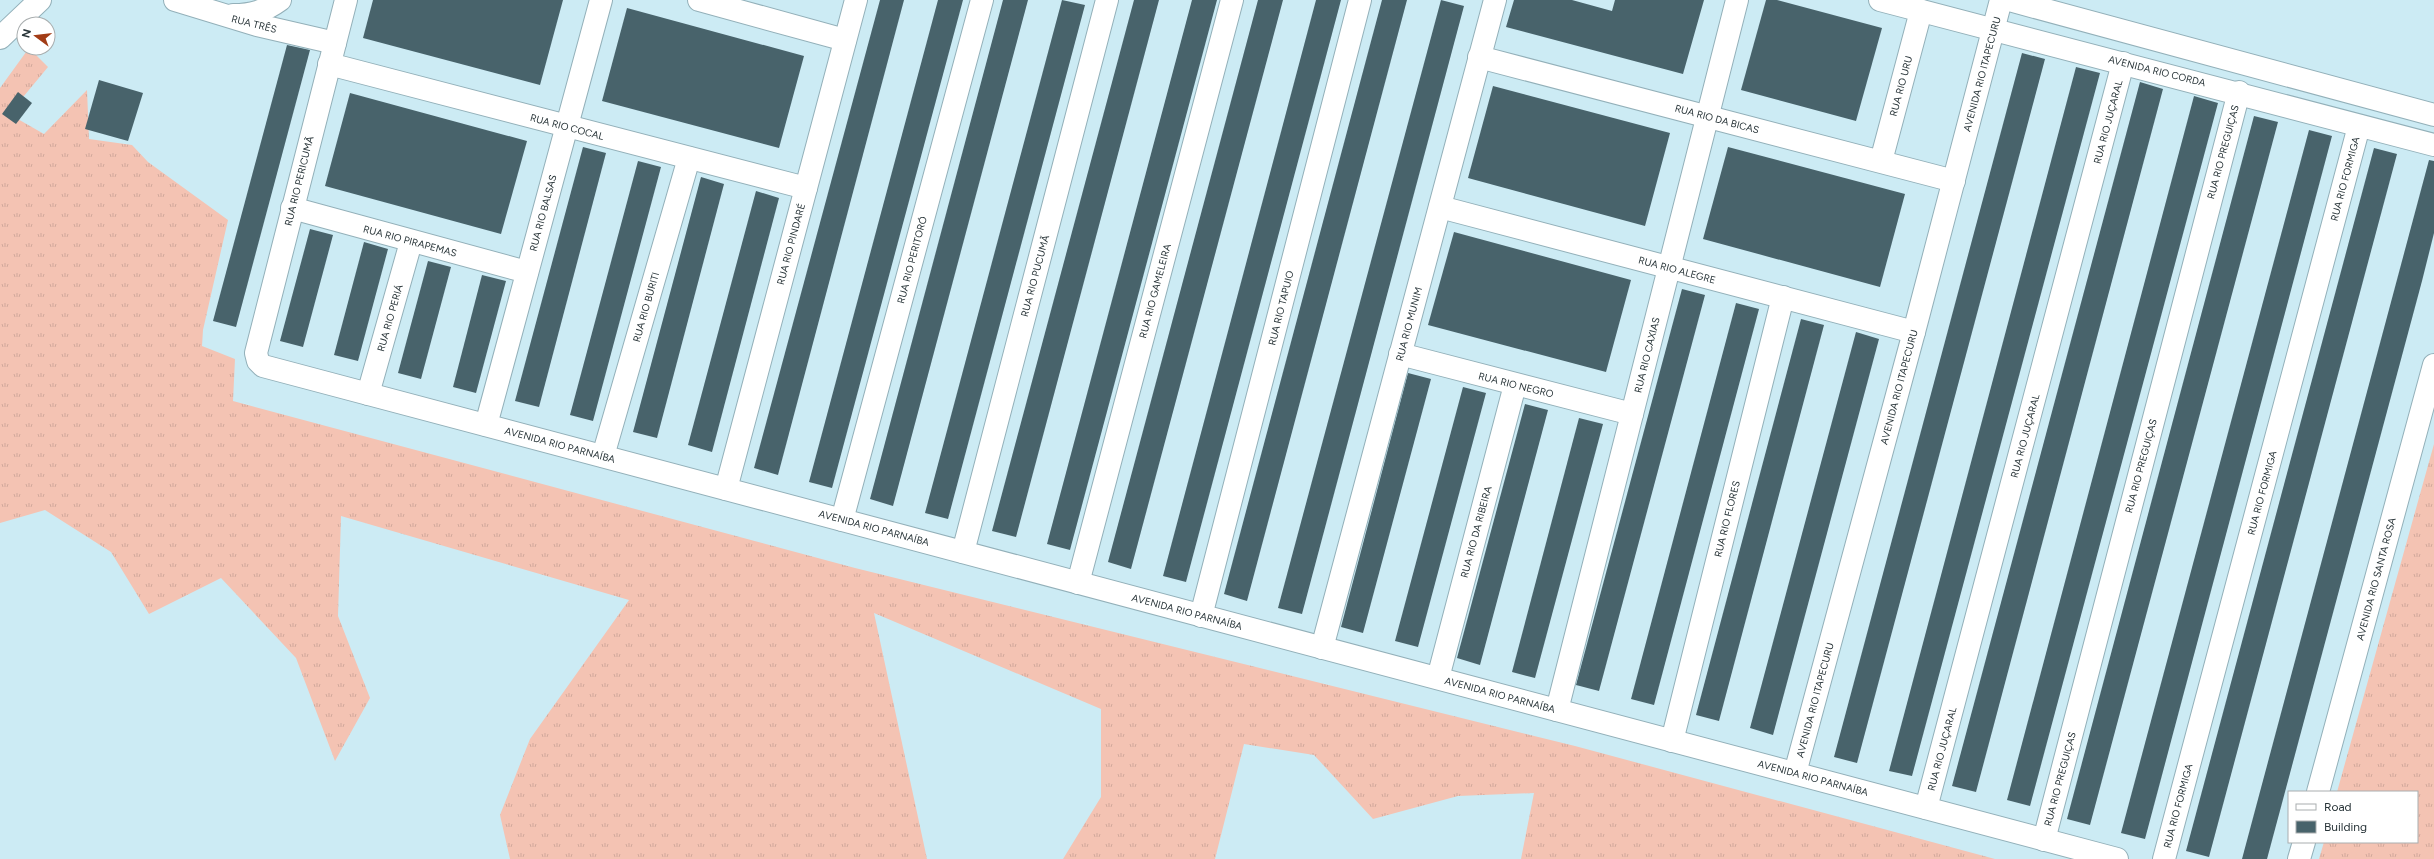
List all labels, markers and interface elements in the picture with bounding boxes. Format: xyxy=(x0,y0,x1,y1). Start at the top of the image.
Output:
street label: RUA TRÊS xyxy=(230,12,278,36)
street label: AVENIDA RIO ITAPECURU xyxy=(1960,15,2004,133)
north arrow xyxy=(16,16,56,56)
text: N xyxy=(19,28,34,39)
street label: AVENIDA RIO CORDA xyxy=(2107,53,2207,89)
street label: RUA RIO URU xyxy=(1887,54,1915,118)
street label: RUA RIO JUÇARAL xyxy=(2091,78,2126,165)
street label: RUA RIO DA BICAS xyxy=(1673,101,1761,137)
street label: RUA RIO PREGUIÇAS xyxy=(2204,103,2242,201)
street label: RUA RIO COCAL xyxy=(529,111,606,143)
street label: RUA RIO PERICUMÃ xyxy=(282,135,316,227)
street label: RUA RIO FORMIGA xyxy=(2328,135,2363,223)
street label: RUA RIO BALSAS xyxy=(527,173,559,253)
street label: RUA RIO PINDARÉ xyxy=(774,202,808,286)
street label: RUA RIO PERITORÓ xyxy=(894,215,930,305)
street label: RUA RIO PIRAPEMAS xyxy=(362,222,458,260)
street label: RUA RIO PUCUMÃ xyxy=(1018,233,1052,318)
street label: RUA RIO GAMELEIRA xyxy=(1136,242,1174,340)
street label: RUA RIO ALEGRE xyxy=(1637,253,1717,287)
street label: RUA RIO TAPUIO xyxy=(1265,269,1297,347)
street label: RUA RIO BURITI xyxy=(630,271,662,343)
street label: RUA RIO PERIÁ xyxy=(374,283,406,353)
street label: RUA RIO MUNIM xyxy=(1393,286,1425,362)
street label: RUA RIO CAXIAS xyxy=(1631,316,1663,394)
street label: AVENIDA RIO ITAPECURU xyxy=(1877,328,1921,446)
street label: RUA RIO NEGRO xyxy=(1477,369,1555,401)
street label: RUA RIO JUÇARAL xyxy=(2008,392,2043,479)
street label: RUA RIO PREGUIÇAS xyxy=(2122,417,2160,515)
street label: AVENIDA RIO PARNAÍBA xyxy=(503,424,617,466)
street label: RUA RIO FORMIGA xyxy=(2245,449,2280,537)
street label: RUA RIO FLORES xyxy=(1711,479,1743,559)
street label: RUA RIO DA RIBEIRA xyxy=(1457,484,1495,579)
street label: AVENIDA RIO PARNAÍBA xyxy=(817,507,931,549)
street label: AVENIDA RIO SANTA ROSA xyxy=(2353,516,2399,642)
street label: AVENIDA RIO PARNAÍBA xyxy=(1130,591,1244,633)
street label: AVENIDA RIO ITAPECURU xyxy=(1793,641,1837,759)
street label: AVENIDA RIO PARNAÍBA xyxy=(1443,674,1557,716)
street label: RUA RIO JUÇARAL xyxy=(1925,705,1960,792)
street label: RUA RIO PREGUIÇAS xyxy=(2041,730,2079,828)
street label: AVENIDA RIO PARNAÍBA xyxy=(1756,757,1870,799)
street label: RUA RIO FORMIGA xyxy=(2161,762,2196,850)
legend xyxy=(2288,791,2418,843)
text: Road xyxy=(2324,800,2352,814)
text: Building xyxy=(2324,820,2367,834)

